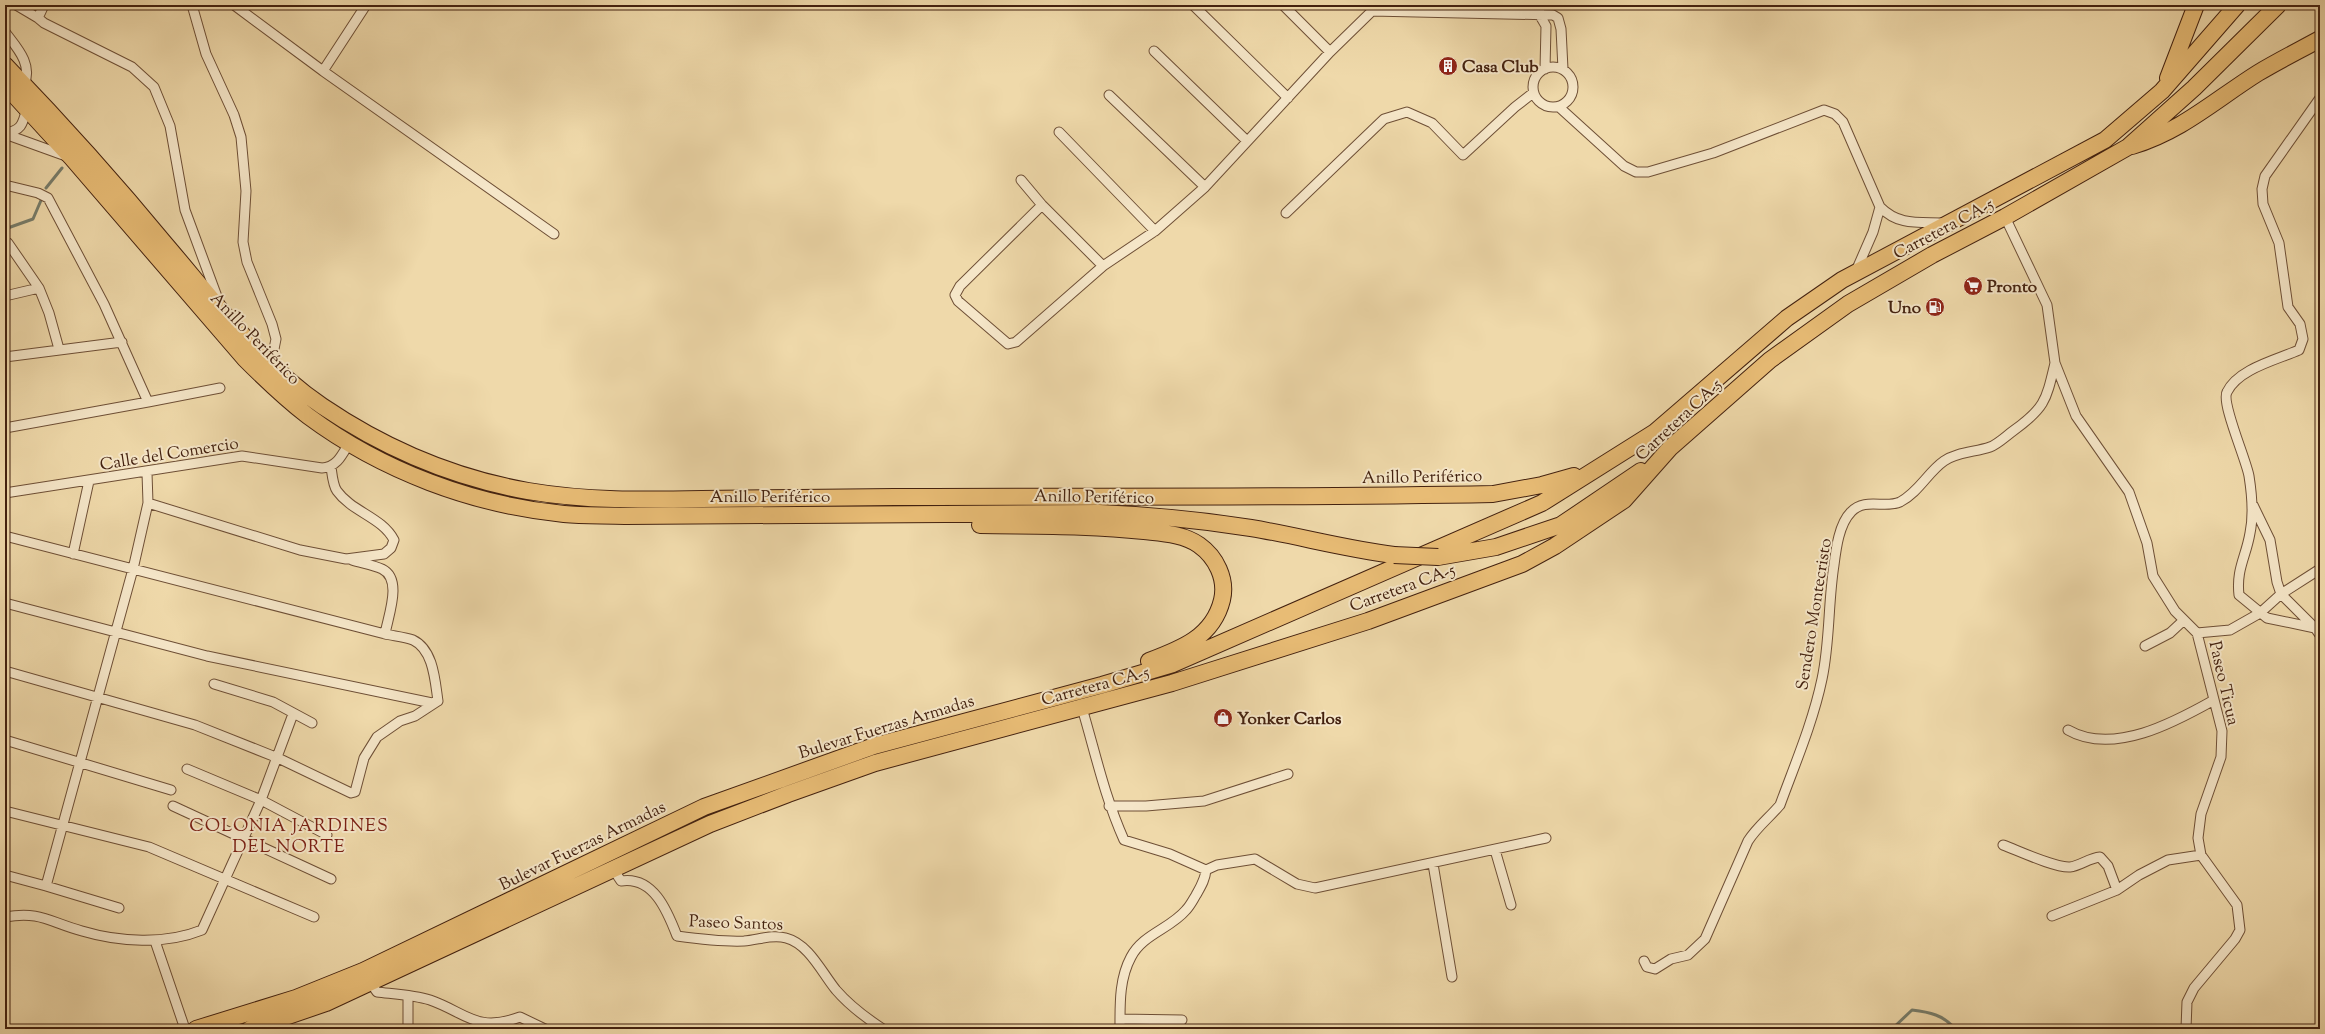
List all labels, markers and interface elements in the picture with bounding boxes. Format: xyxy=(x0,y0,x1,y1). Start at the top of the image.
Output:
building icon: Casa Club xyxy=(1437,55,1459,77)
place label: Casa Club xyxy=(1462,56,1539,80)
street label: Carretera CA-5 xyxy=(1889,193,1999,266)
supermarket icon: Pronto xyxy=(1962,275,1984,297)
place label: Pronto xyxy=(1987,276,2037,300)
street label: Anillo Periférico xyxy=(204,288,305,391)
fuel station icon: Uno xyxy=(1924,296,1946,318)
place label: Uno xyxy=(1888,297,1921,321)
street label: Carretera CA-5 xyxy=(1631,374,1728,467)
street label: Calle del Comercio xyxy=(98,432,240,478)
street label: Anillo Periférico xyxy=(1362,465,1482,491)
street label: Anillo Periférico xyxy=(1034,485,1154,511)
street label: Anillo Periférico xyxy=(710,486,830,510)
street label: Sendero Montecristo xyxy=(1791,537,1839,692)
street label: Carretera CA-5 xyxy=(1347,559,1459,619)
street label: Paseo Ticua xyxy=(2202,639,2244,728)
street label: Carretera CA-5 xyxy=(1039,661,1152,713)
street label: Bulevar Fuerzas Armadas xyxy=(796,690,978,766)
shop icon: Yonker Carlos xyxy=(1212,707,1234,729)
place label: Yonker Carlos xyxy=(1237,708,1342,732)
street label: Bulevar Fuerzas Armadas xyxy=(496,796,671,898)
district label: COLONIA JARDINES DEL NORTE xyxy=(189,814,389,861)
street label: Paseo Santos xyxy=(688,910,784,938)

